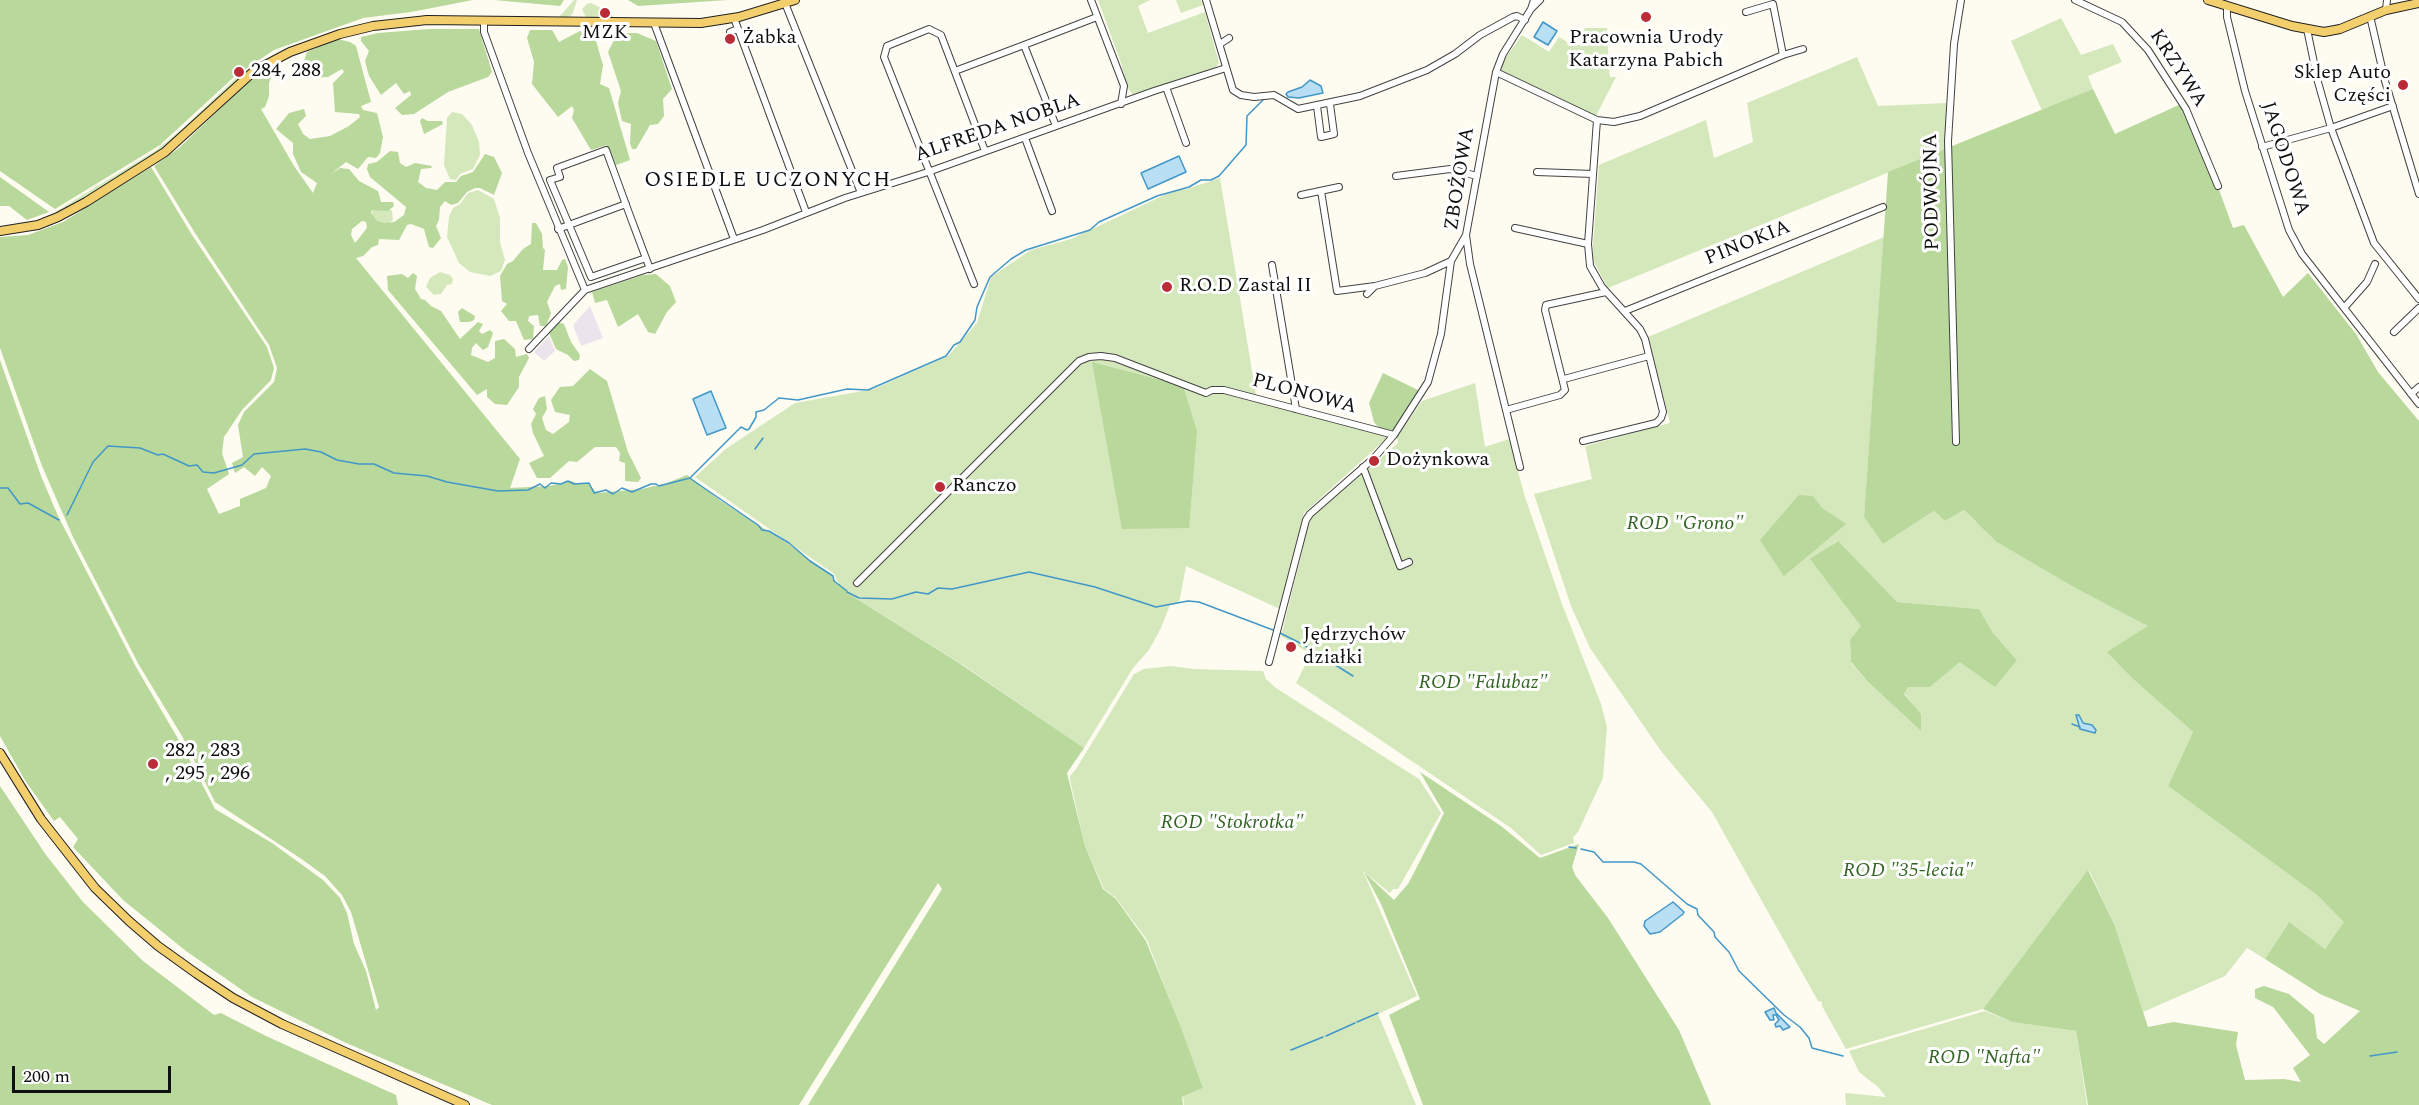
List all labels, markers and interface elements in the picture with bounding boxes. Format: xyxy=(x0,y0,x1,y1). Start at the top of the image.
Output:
marker: MZK xyxy=(598,6,612,20)
marker: Pracownia Urody Katarzyna Pabich xyxy=(1639,10,1653,24)
place label: MZK xyxy=(582,22,628,46)
street label: KRZYWA xyxy=(2143,26,2211,112)
place label: Żabka xyxy=(742,27,796,51)
place label: Pracownia Urody Katarzyna Pabich xyxy=(1569,27,1723,74)
marker: Żabka xyxy=(723,32,737,46)
place label: 284, 288 xyxy=(251,60,321,84)
place label: Sklep Auto Części xyxy=(2294,62,2391,109)
marker: 284, 288 xyxy=(232,65,246,79)
marker: Sklep Auto Części xyxy=(2396,78,2410,92)
street label: ALFREDA NOBLA xyxy=(912,89,1084,169)
street label: JAGODOWA xyxy=(2254,99,2314,219)
street label: ZBOŻOWA xyxy=(1441,126,1481,232)
street label: PODWÓJNA xyxy=(1920,133,1946,251)
district label: OSIEDLE UCZONYCH xyxy=(644,169,892,195)
street label: PINOKIA xyxy=(1702,216,1794,272)
place label: R.O.D Zastal II xyxy=(1179,275,1312,299)
marker: R.O.D Zastal II xyxy=(1160,280,1174,294)
street label: PLONOWA xyxy=(1249,370,1359,420)
place label: Dożynkowa xyxy=(1386,449,1489,473)
marker: Dożynkowa xyxy=(1367,454,1381,468)
place label: Ranczo xyxy=(952,475,1017,499)
marker: Ranczo xyxy=(933,480,947,494)
park label: ROD "Grono" xyxy=(1626,513,1744,537)
place label: Jędrzychów działki xyxy=(1303,624,1406,671)
marker: Jędrzychów działki xyxy=(1284,640,1298,654)
park label: ROD "Falubaz" xyxy=(1418,672,1548,696)
place label: 282 , 283 , 295 , 296 xyxy=(165,740,250,787)
marker: 282 , 283 , 295 , 296 xyxy=(146,757,160,771)
park label: ROD "Stokrotka" xyxy=(1160,812,1304,836)
park label: ROD "35-lecia" xyxy=(1843,860,1973,884)
park label: ROD "Nafta" xyxy=(1928,1047,2040,1071)
scale bar xyxy=(15,1054,174,1092)
text: 200 m xyxy=(23,1063,70,1090)

